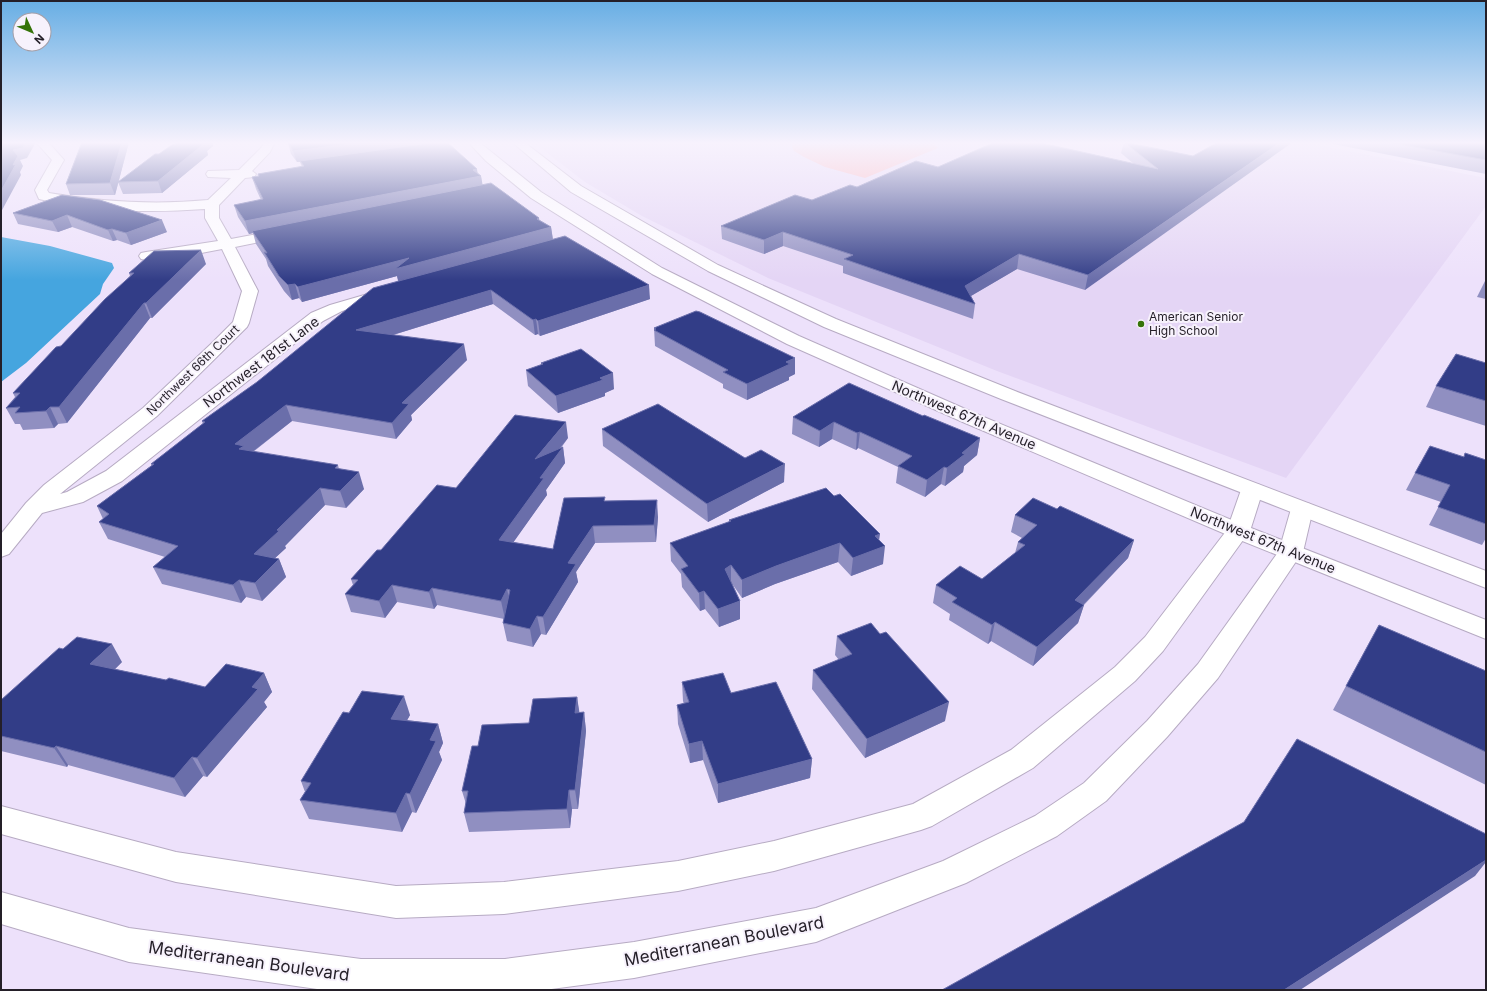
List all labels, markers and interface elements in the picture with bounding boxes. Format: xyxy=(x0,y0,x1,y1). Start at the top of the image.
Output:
north arrow xyxy=(12,12,52,52)
text: N xyxy=(31,31,47,47)
place label: American Senior High School xyxy=(1149,309,1243,338)
street label: Northwest 181st Lane xyxy=(199,312,322,411)
marker: American Senior High School xyxy=(1136,319,1146,329)
street label: Northwest 66th Court xyxy=(143,321,242,418)
street label: Northwest 67th Avenue xyxy=(889,376,1039,453)
street label: Northwest 67th Avenue xyxy=(1188,503,1338,576)
street label: Mediterranean Boulevard xyxy=(623,912,825,970)
street label: Mediterranean Boulevard xyxy=(147,937,351,985)

